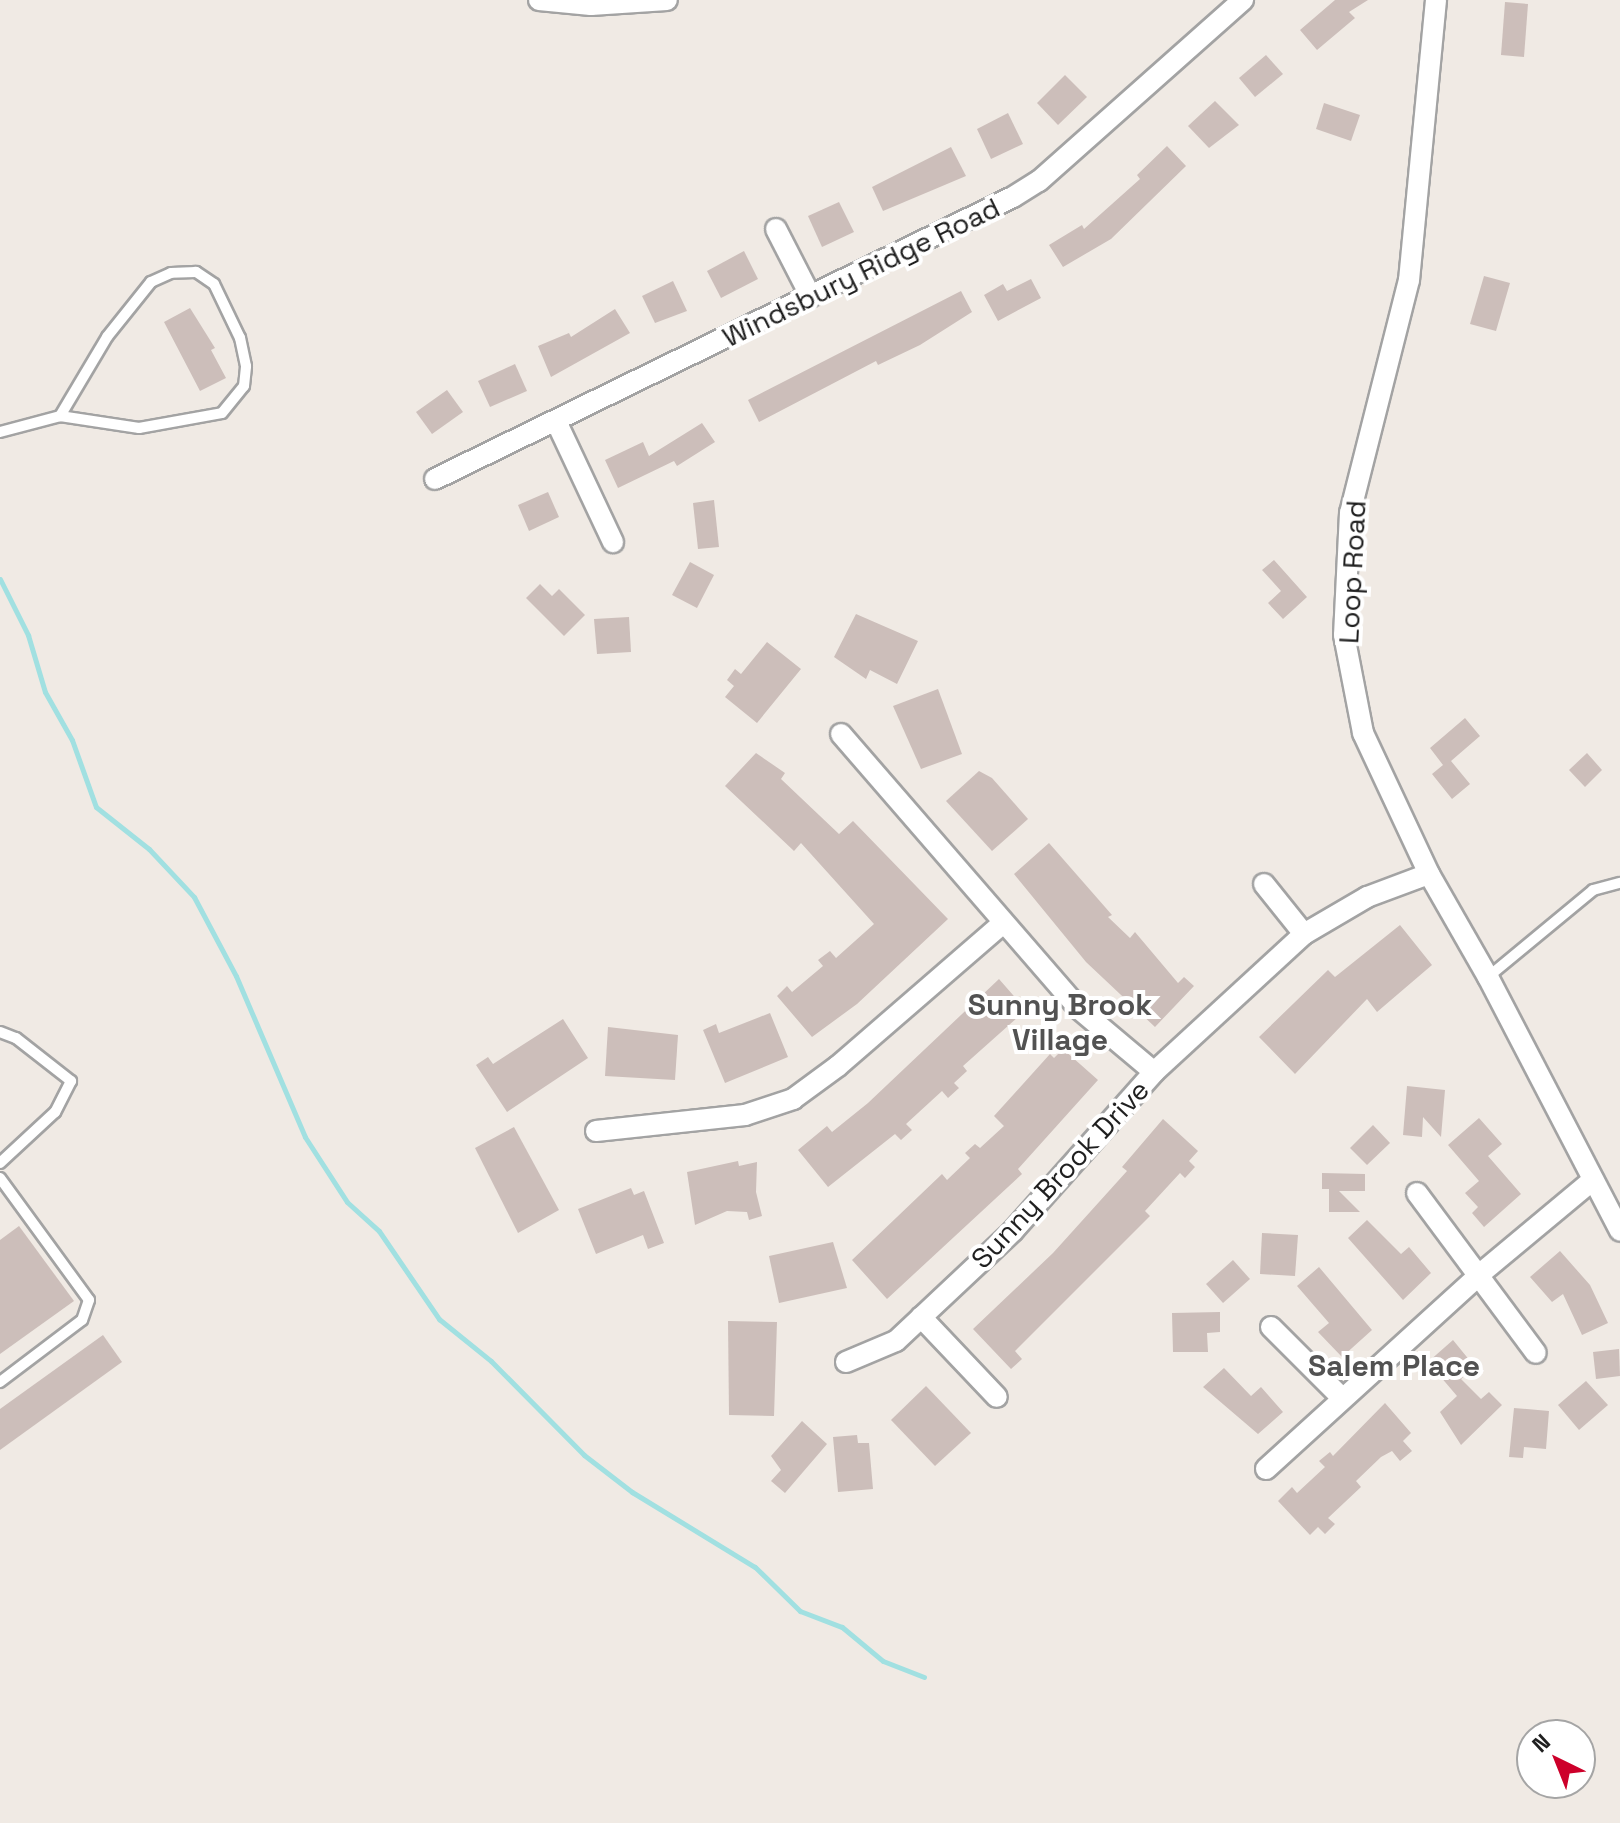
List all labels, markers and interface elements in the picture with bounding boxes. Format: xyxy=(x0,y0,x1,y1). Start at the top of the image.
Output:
street label: Windsbury Ridge Road xyxy=(717,190,1005,354)
street label: Loop Road xyxy=(1331,499,1373,645)
district label: Sunny Brook Village xyxy=(968,987,1152,1058)
street label: Sunny Brook Drive xyxy=(964,1073,1156,1275)
district label: Salem Place xyxy=(1308,1348,1480,1384)
north arrow xyxy=(1516,1719,1596,1799)
text: N xyxy=(1526,1728,1556,1758)

